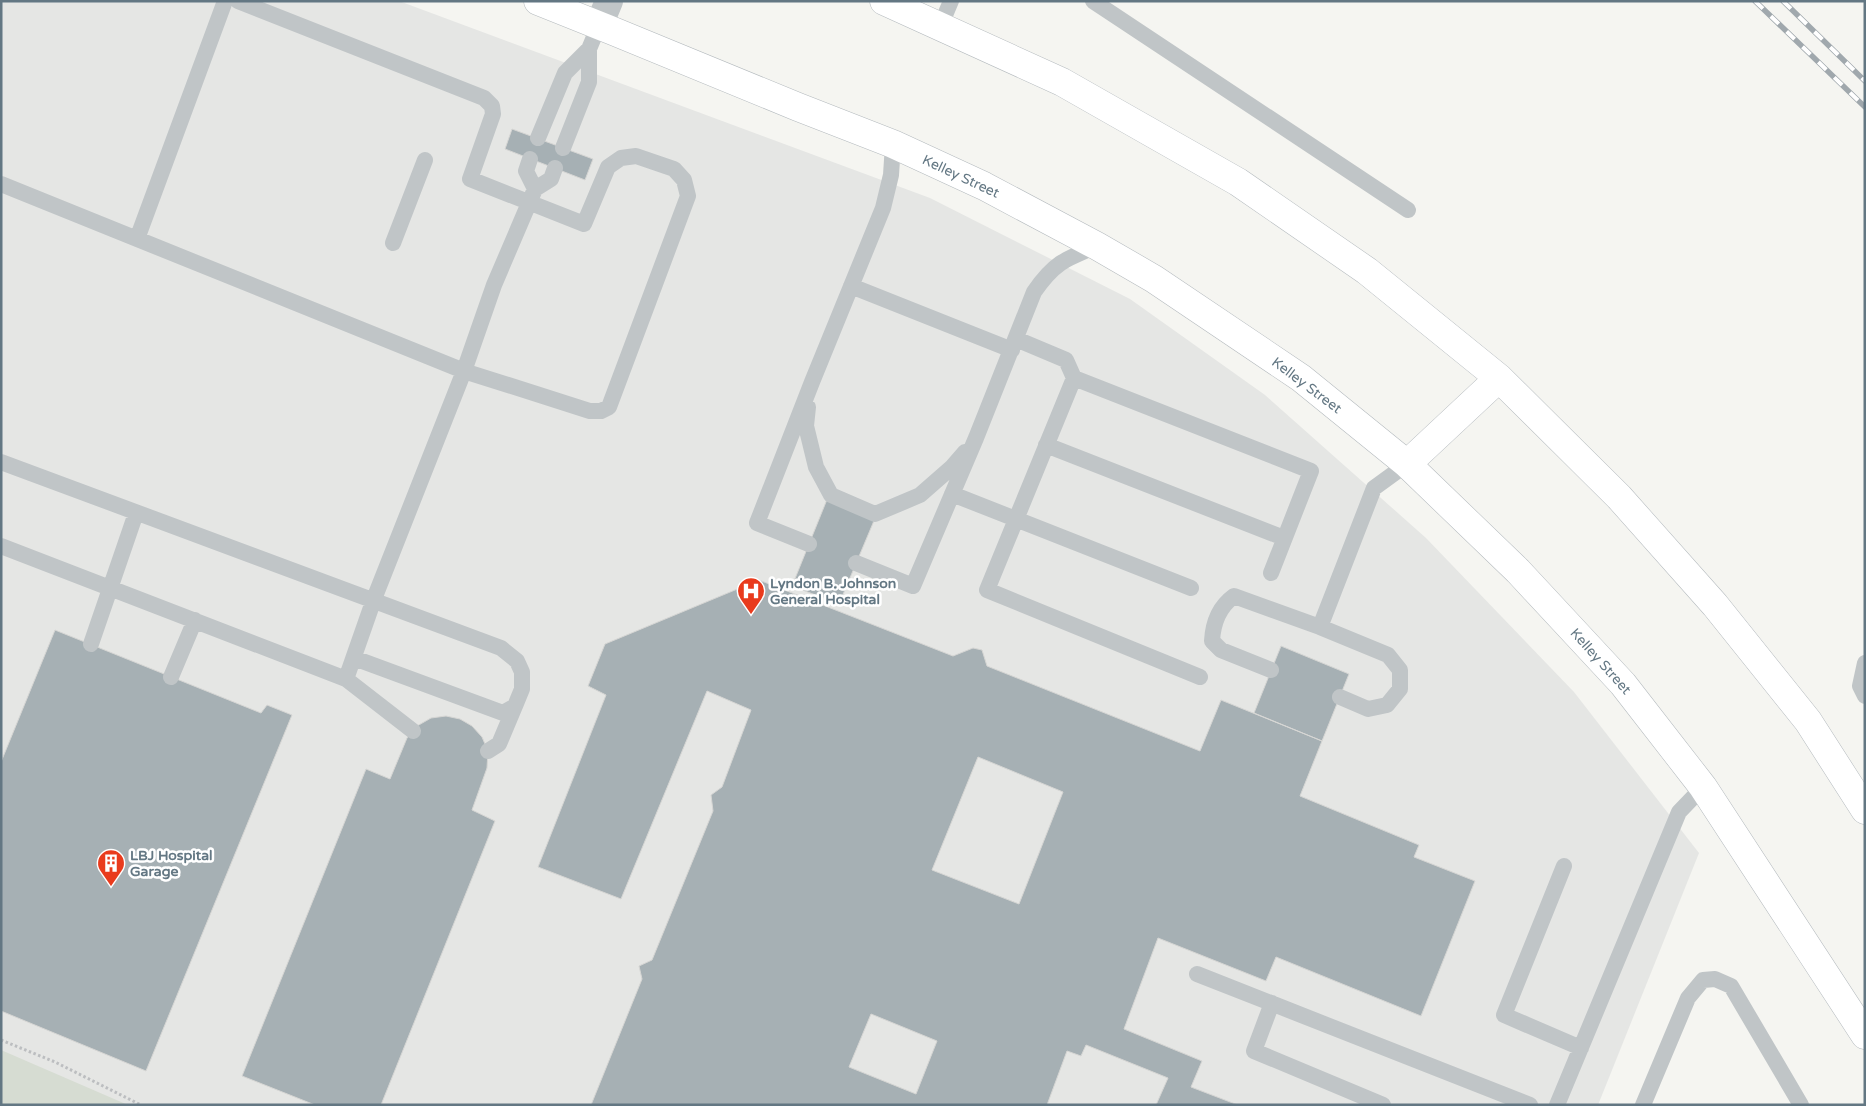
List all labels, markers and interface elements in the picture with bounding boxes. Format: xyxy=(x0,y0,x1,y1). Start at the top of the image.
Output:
street label: Kelley Street xyxy=(919,151,1003,202)
street label: Kelley Street xyxy=(1268,354,1346,418)
place label: Lyndon B. Johnson General Hospital xyxy=(770,575,896,608)
hospital icon: Lyndon B. Johnson General Hospital xyxy=(736,576,766,615)
street label: Kelley Street xyxy=(1566,625,1635,698)
place label: LBJ Hospital Garage xyxy=(130,847,213,880)
building icon: LBJ Hospital Garage xyxy=(96,848,126,887)

